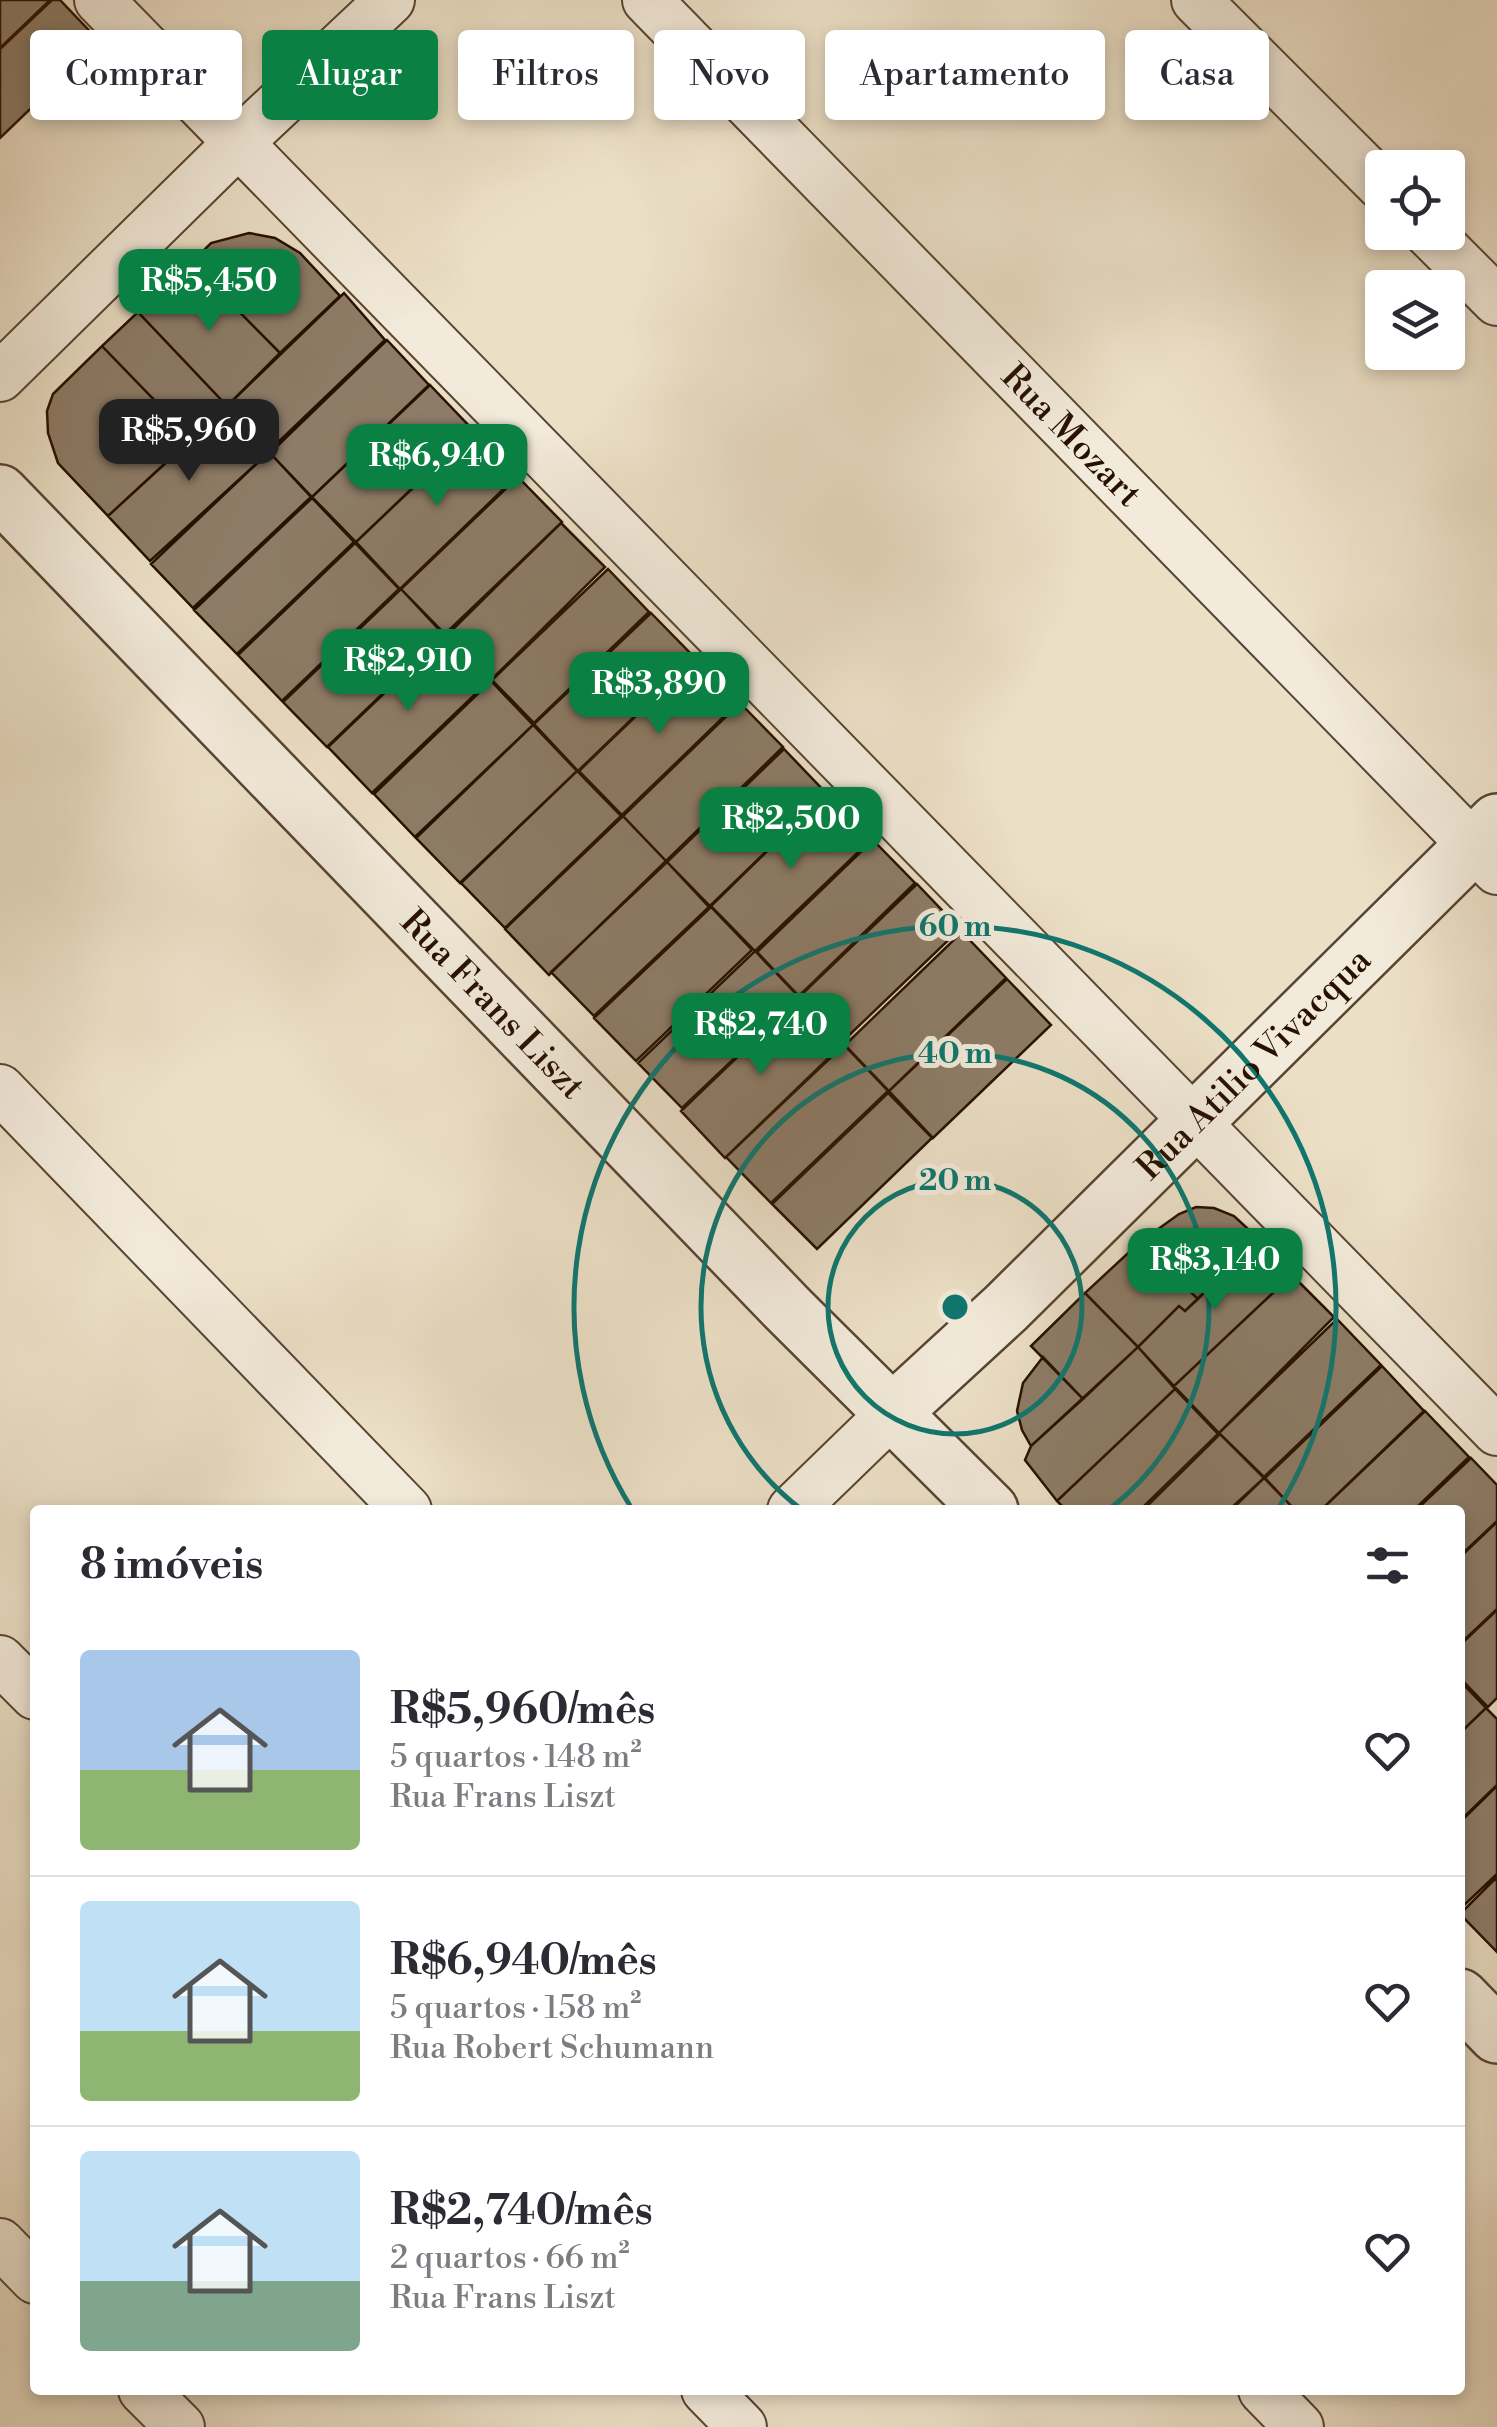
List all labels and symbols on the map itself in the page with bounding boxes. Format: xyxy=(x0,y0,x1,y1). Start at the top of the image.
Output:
pin: R$5,450 xyxy=(117,249,301,334)
street label: Rua Mozart xyxy=(992,356,1150,516)
pin: R$5,960 xyxy=(97,399,281,484)
pin: R$6,940 xyxy=(345,424,529,509)
pin: R$2,910 xyxy=(316,629,500,714)
pin: R$3,890 xyxy=(567,652,751,737)
pin: R$2,500 xyxy=(699,787,883,872)
street label: Rua Frans Liszt xyxy=(391,901,593,1109)
text: 60 m xyxy=(919,908,991,946)
street label: Rua Atilio Vivacqua xyxy=(1128,939,1381,1190)
pin: R$2,740 xyxy=(669,993,853,1078)
text: 40 m xyxy=(918,1035,992,1073)
text: 20 m xyxy=(919,1162,991,1200)
pin: R$3,140 xyxy=(1123,1228,1307,1313)
centre of rings xyxy=(937,1289,973,1325)

